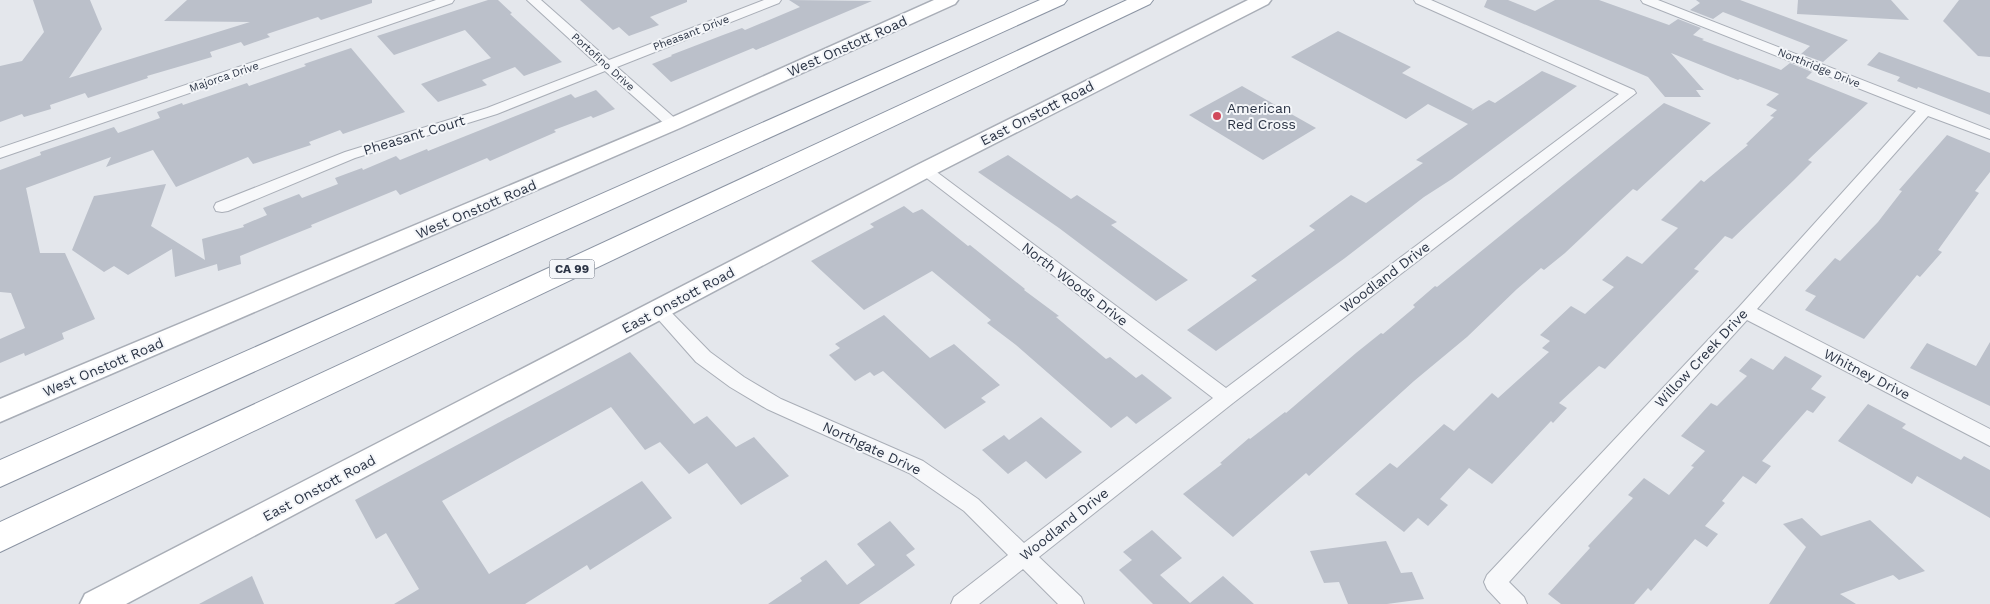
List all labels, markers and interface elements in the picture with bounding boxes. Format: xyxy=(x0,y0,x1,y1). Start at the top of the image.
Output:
street label: Pheasant Drive xyxy=(651,12,731,54)
street label: West Onstott Road xyxy=(785,12,909,80)
street label: Portofino Drive xyxy=(569,30,637,94)
street label: Northridge Drive xyxy=(1776,46,1862,90)
street label: Majorca Drive xyxy=(188,59,260,95)
street label: East Onstott Road xyxy=(978,77,1096,149)
place label: American Red Cross xyxy=(1227,100,1296,132)
marker: American Red Cross xyxy=(1211,110,1223,122)
street label: Pheasant Court xyxy=(361,112,467,158)
street label: West Onstott Road xyxy=(413,176,539,242)
street label: Woodland Drive xyxy=(1337,238,1433,316)
street label: North Woods Drive xyxy=(1019,239,1131,329)
road number: CA 99 xyxy=(550,260,594,278)
street label: East Onstott Road xyxy=(619,264,737,336)
street label: Willow Creek Drive xyxy=(1651,306,1751,410)
street label: West Onstott Road xyxy=(40,334,166,400)
street label: Whitney Drive xyxy=(1821,345,1913,403)
street label: Northgate Drive xyxy=(820,418,924,478)
street label: East Onstott Road xyxy=(260,452,378,524)
street label: Woodland Drive xyxy=(1017,485,1111,563)

